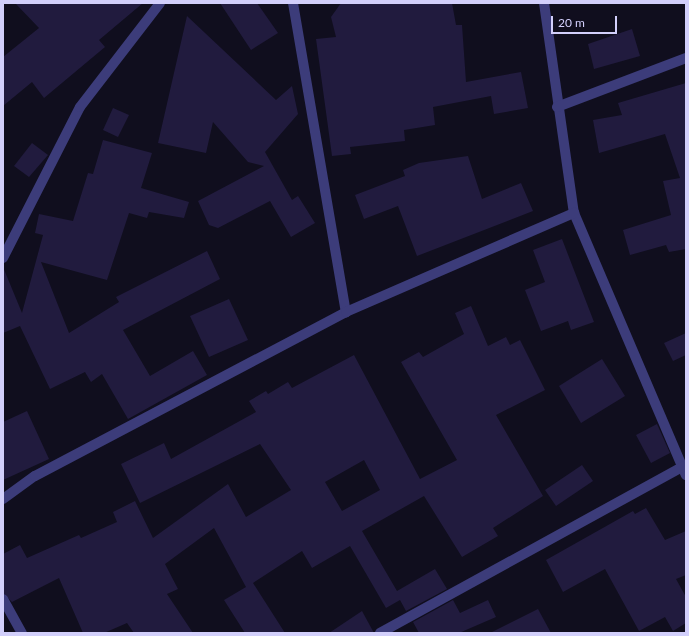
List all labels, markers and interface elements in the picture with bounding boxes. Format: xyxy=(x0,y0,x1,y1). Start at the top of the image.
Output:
scale bar xyxy=(553,8,619,34)
text: 20 m xyxy=(558,15,585,30)

